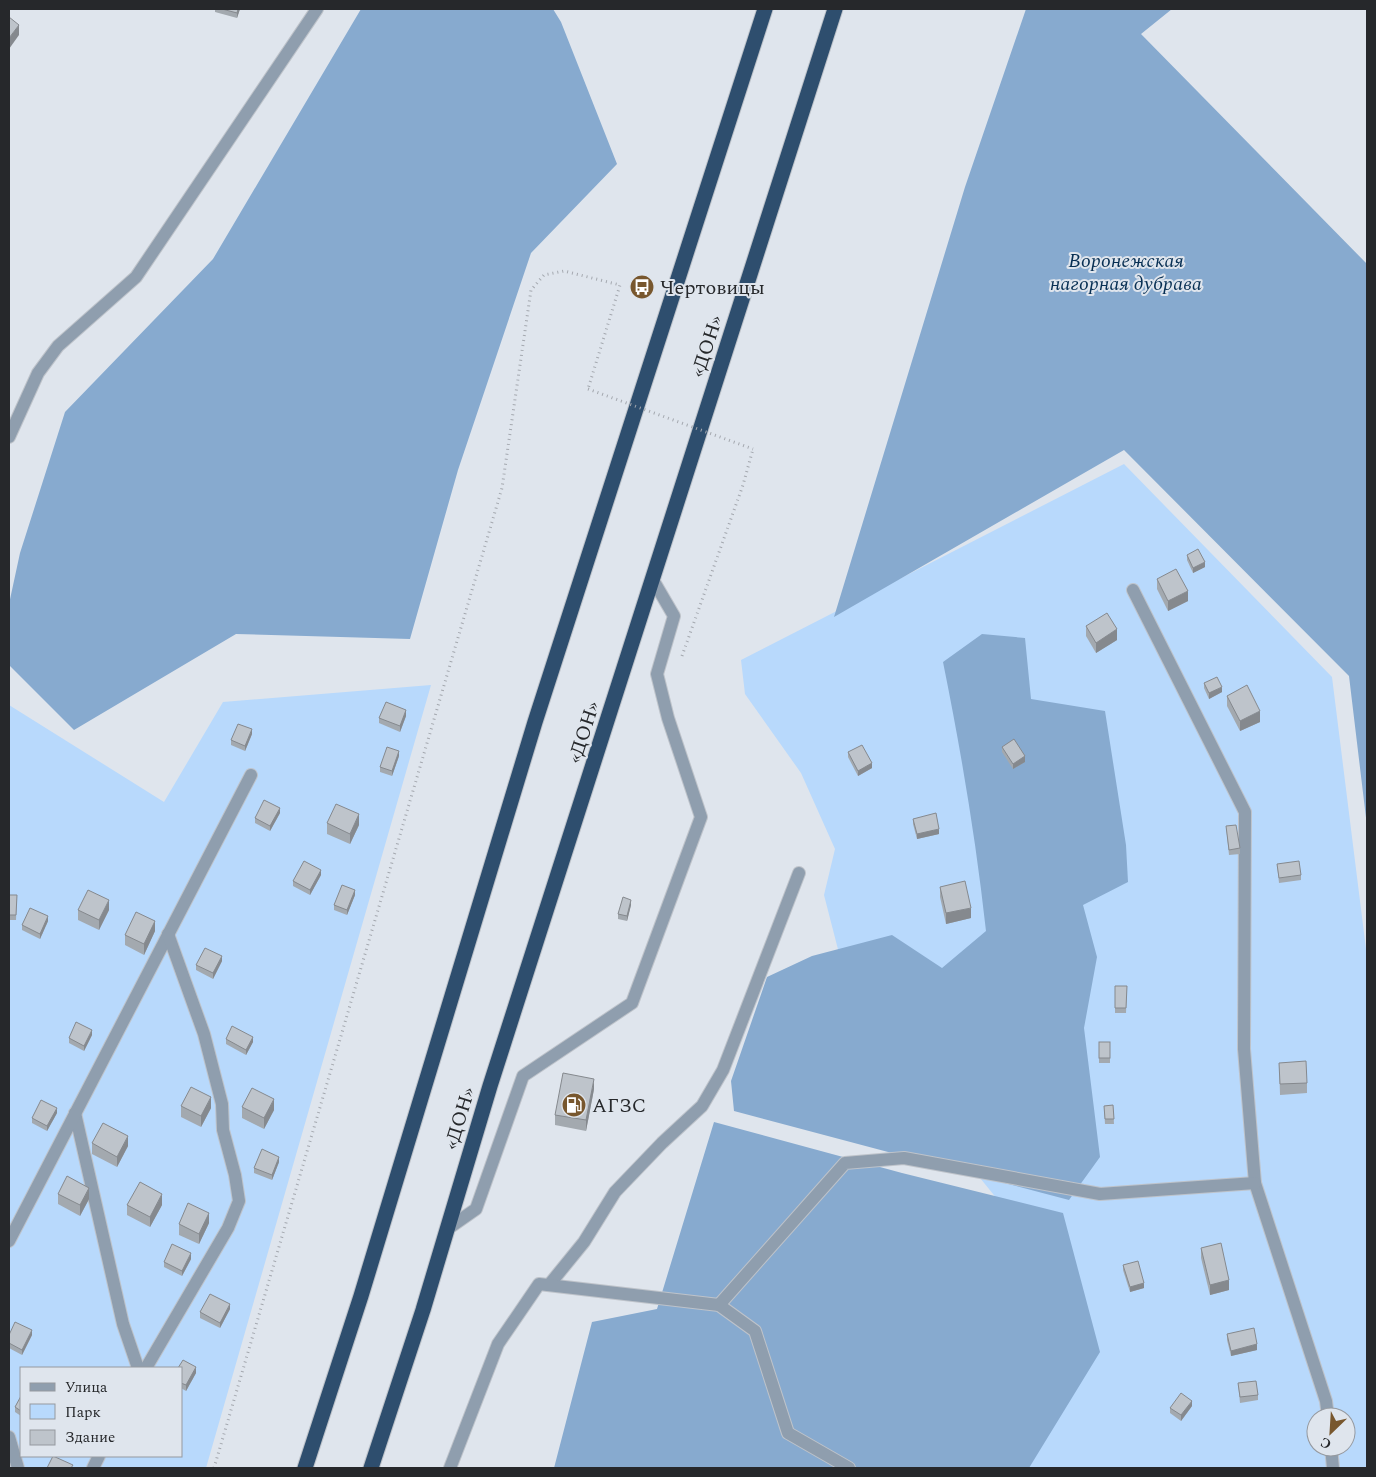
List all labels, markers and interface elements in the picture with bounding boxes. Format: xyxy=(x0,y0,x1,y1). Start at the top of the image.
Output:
park label: Воронежская нагорная дубрава xyxy=(1050,246,1202,299)
place label: Чертовицы xyxy=(660,273,765,303)
bus stop icon: Чертовицы xyxy=(629,274,655,300)
street label: «ДОН» xyxy=(683,311,731,381)
street label: «ДОН» xyxy=(560,697,608,767)
street label: «ДОН» xyxy=(436,1083,484,1153)
place label: АГЗС xyxy=(592,1091,646,1121)
fuel station icon: АГЗС xyxy=(561,1092,587,1118)
legend xyxy=(20,1367,182,1457)
text: Улица xyxy=(65,1376,108,1399)
text: Парк xyxy=(65,1401,101,1424)
north arrow xyxy=(1306,1407,1356,1457)
text: Здание xyxy=(65,1426,115,1449)
text: С xyxy=(1317,1432,1335,1455)

